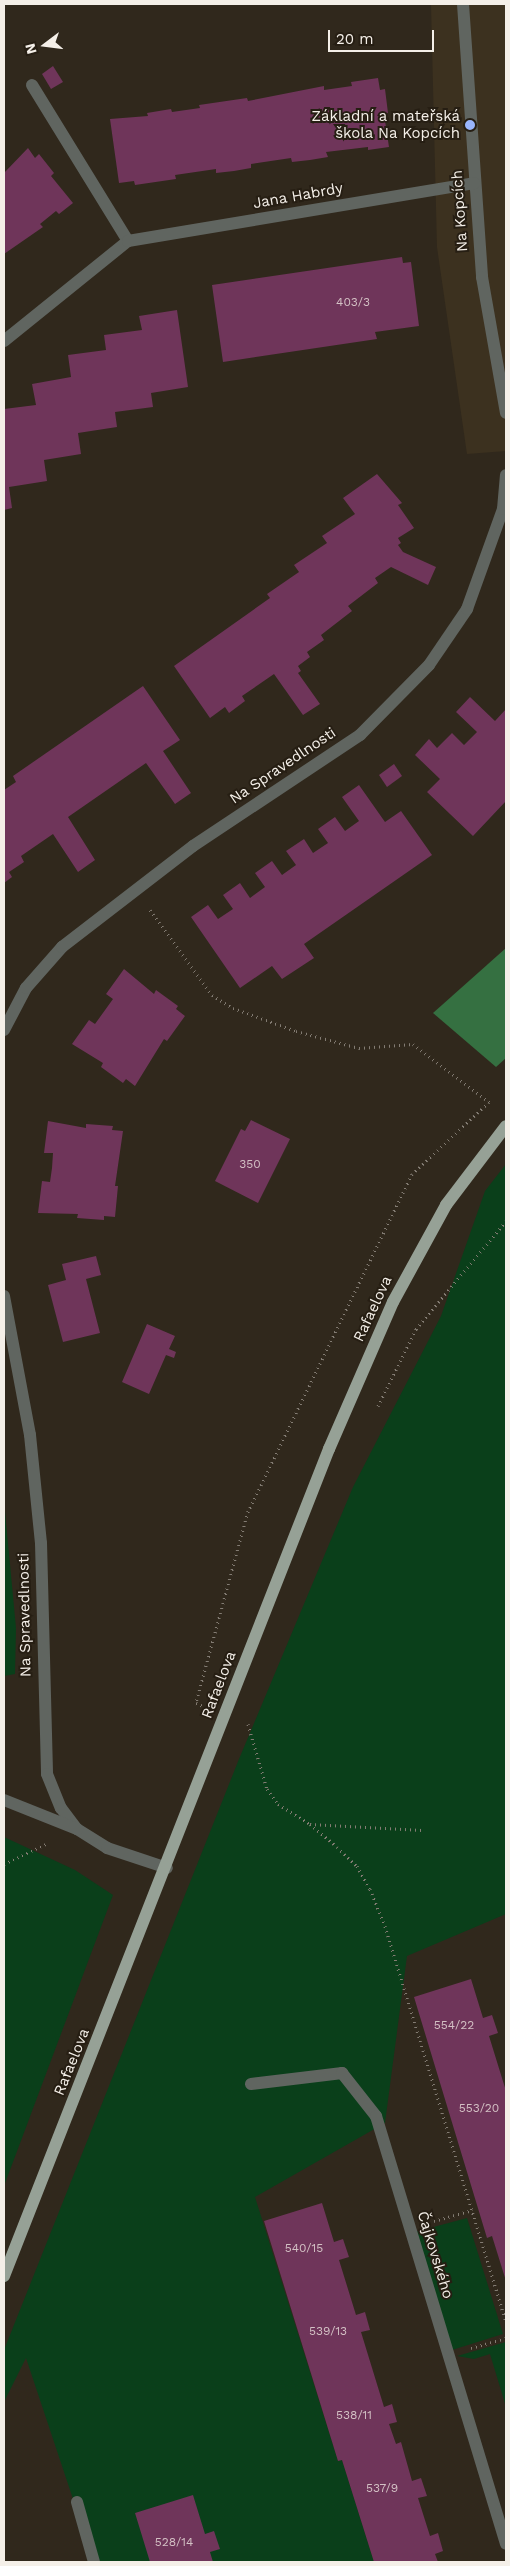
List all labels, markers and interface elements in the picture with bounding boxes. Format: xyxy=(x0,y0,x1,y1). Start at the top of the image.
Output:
north arrow xyxy=(20,20,70,70)
scale bar xyxy=(330,20,436,52)
text: 20 m xyxy=(336,30,374,48)
text: N xyxy=(21,42,40,56)
place label: Základní a mateřská škola Na Kopcích xyxy=(311,107,460,142)
marker: Základní a mateřská škola Na Kopcích xyxy=(464,119,476,131)
street label: Na Kopcích xyxy=(448,169,472,253)
street label: Jana Habrdy xyxy=(251,179,345,213)
house number: 403/3 xyxy=(336,296,370,310)
street label: Na Spravedlnosti xyxy=(226,724,340,808)
house number: 350 xyxy=(239,1158,261,1172)
street label: Rafaelova xyxy=(350,1273,396,1345)
street label: Na Spravedlnosti xyxy=(15,1553,35,1677)
street label: Rafaelova xyxy=(198,1649,240,1721)
house number: 554/22 xyxy=(434,2019,474,2033)
street label: Rafaelova xyxy=(50,2026,94,2098)
house number: 553/20 xyxy=(459,2102,499,2116)
street label: Čajkovského xyxy=(413,2209,457,2301)
house number: 540/15 xyxy=(285,2242,323,2256)
house number: 539/13 xyxy=(309,2325,347,2339)
house number: 538/11 xyxy=(336,2409,372,2423)
house number: 537/9 xyxy=(366,2482,398,2496)
house number: 528/14 xyxy=(155,2536,193,2550)

